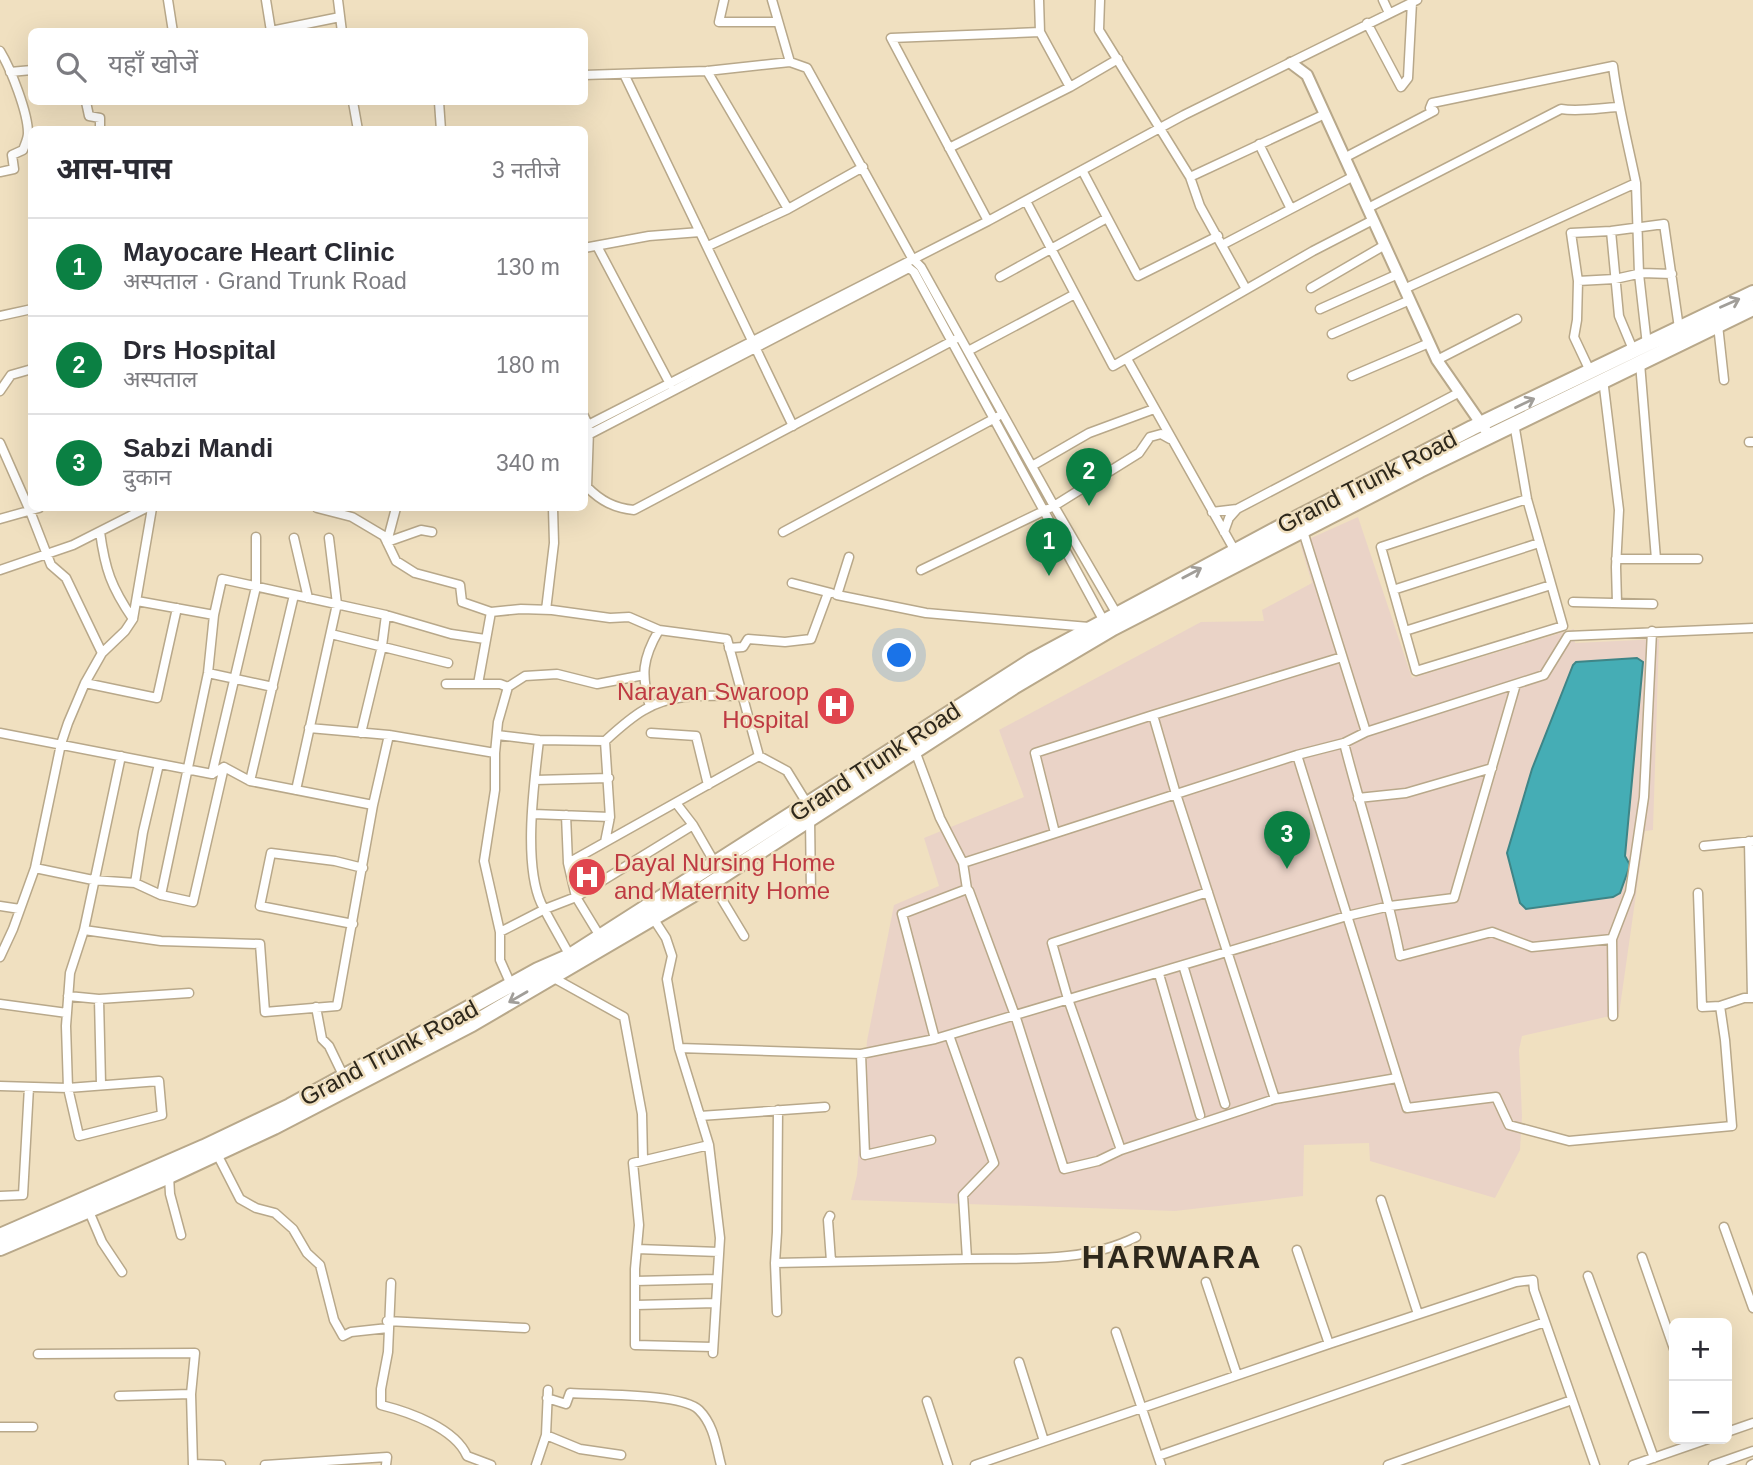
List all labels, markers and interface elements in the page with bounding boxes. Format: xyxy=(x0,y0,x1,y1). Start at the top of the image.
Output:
search box xyxy=(28,28,588,105)
icon: search xyxy=(52,48,90,86)
text: यहाँ खोजें xyxy=(108,49,198,79)
text: आस-पास xyxy=(56,152,172,185)
text: 3 नतीजे xyxy=(492,157,560,183)
text: Mayocare Heart Clinic xyxy=(123,237,395,267)
text: 1 xyxy=(73,254,85,280)
text: 130 m xyxy=(496,254,560,280)
text: अस्पताल · Grand Trunk Road xyxy=(123,268,407,294)
one-way arrow xyxy=(1719,296,1740,309)
text: Drs Hospital xyxy=(123,335,276,365)
text: 2 xyxy=(73,352,85,378)
text: 180 m xyxy=(496,352,560,378)
text: अस्पताल xyxy=(123,366,197,392)
one-way arrow xyxy=(1514,395,1535,409)
street label: Grand Trunk Road xyxy=(1273,425,1461,538)
text: Sabzi Mandi xyxy=(123,433,273,463)
pin: 2 xyxy=(1066,448,1112,506)
text: 3 xyxy=(73,450,85,476)
text: 340 m xyxy=(496,450,560,476)
text: दुकान xyxy=(123,464,172,490)
pin: 1 xyxy=(1026,518,1072,576)
one-way arrow xyxy=(1181,566,1202,580)
your location xyxy=(882,638,916,672)
place label: Narayan Swaroop Hospital xyxy=(617,678,809,733)
hospital icon: Narayan Swaroop Hospital xyxy=(815,685,857,727)
street label: Grand Trunk Road xyxy=(785,696,965,827)
pin: 3 xyxy=(1264,811,1310,869)
place label: Dayal Nursing Home and Maternity Home xyxy=(614,849,835,904)
hospital icon: Dayal Nursing Home and Maternity Home xyxy=(566,856,608,898)
one-way arrow xyxy=(509,990,529,1004)
street label: Grand Trunk Road xyxy=(295,994,482,1111)
district label: HARWARA xyxy=(1082,1239,1262,1275)
map controls xyxy=(1669,1318,1732,1444)
button: + xyxy=(1669,1318,1732,1381)
button: − xyxy=(1669,1381,1732,1444)

